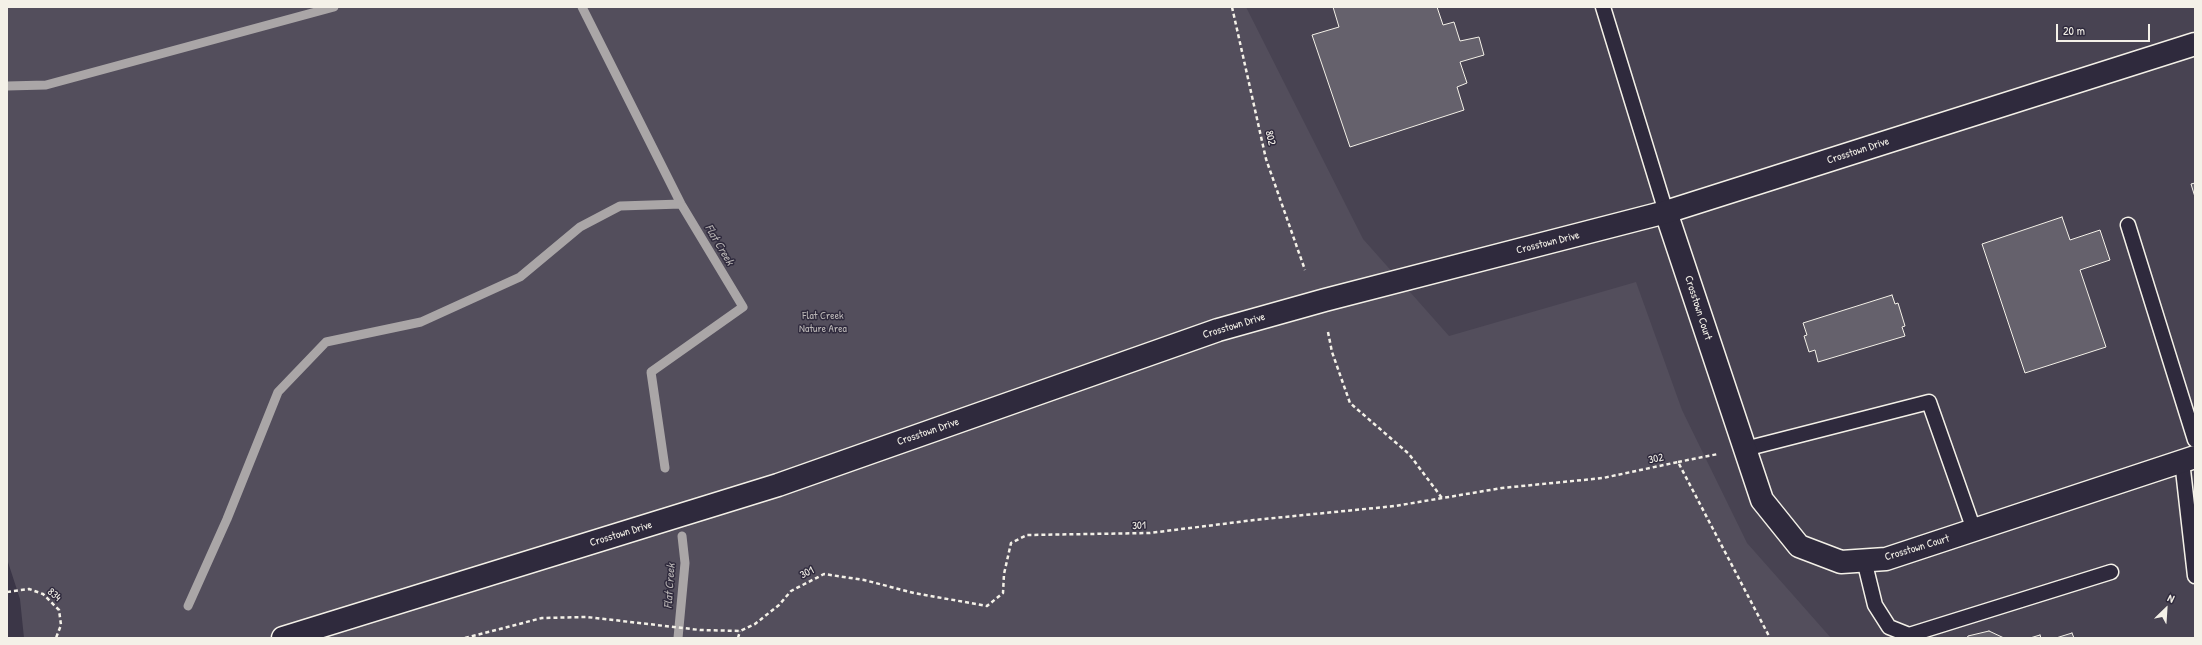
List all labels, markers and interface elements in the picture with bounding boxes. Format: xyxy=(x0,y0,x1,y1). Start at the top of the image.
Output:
scale bar xyxy=(2058,16,2152,42)
text: 20 m xyxy=(2063,22,2085,39)
street label: 802 xyxy=(1262,129,1278,147)
street label: Crosstown Drive xyxy=(1825,135,1891,167)
water label: Flat Creek xyxy=(701,222,737,268)
street label: Crosstown Drive xyxy=(1515,229,1581,257)
street label: Crosstown Court xyxy=(1681,274,1715,342)
park label: Flat Creek Nature Area xyxy=(799,309,847,335)
street label: Crosstown Drive xyxy=(1201,310,1267,342)
street label: Crosstown Drive xyxy=(895,415,961,449)
street label: 302 xyxy=(1647,451,1665,467)
street label: Crosstown Drive xyxy=(588,518,654,550)
street label: 301 xyxy=(1132,519,1146,533)
street label: Crosstown Court xyxy=(1883,532,1951,564)
water label: Flat Creek xyxy=(661,563,679,609)
street label: 301 xyxy=(798,564,816,582)
street label: 834 xyxy=(44,585,64,605)
north arrow xyxy=(2146,589,2186,629)
text: N xyxy=(2165,591,2177,606)

